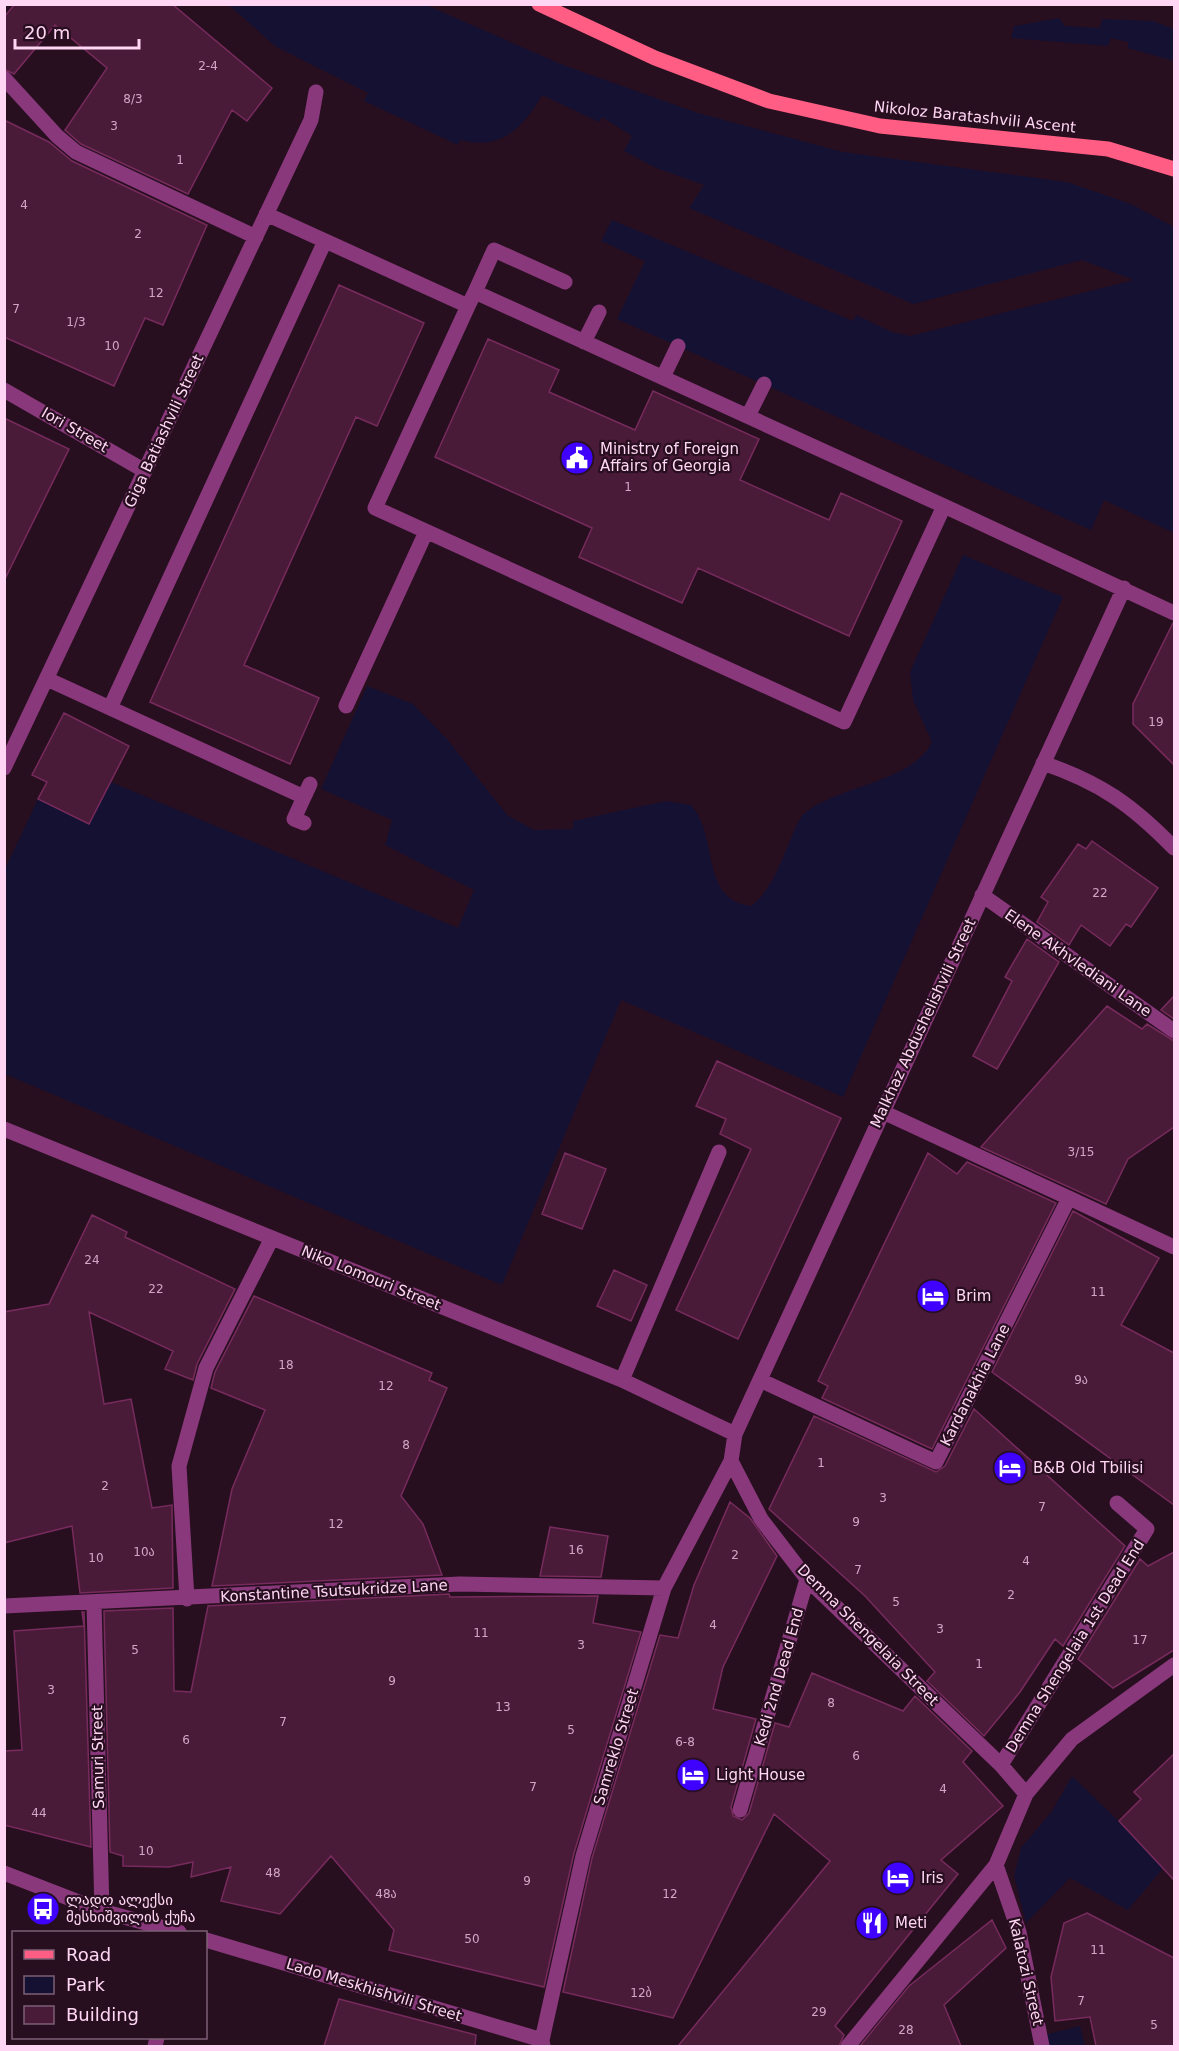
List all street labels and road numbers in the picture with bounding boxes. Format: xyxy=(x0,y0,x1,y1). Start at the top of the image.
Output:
street label: Nikoloz Baratashvili Ascent xyxy=(873,97,1077,137)
street label: Giga Batiashvili Street xyxy=(121,351,208,511)
street label: Iori Street xyxy=(38,404,112,456)
street label: Elene Akhvlediani Lane xyxy=(1001,906,1155,1020)
street label: Malkhaz Abdushelishvili Street xyxy=(866,915,980,1131)
street label: Niko Lomouri Street xyxy=(299,1242,443,1314)
street label: Kardanakhia Lane xyxy=(936,1321,1014,1449)
street label: Demna Shengelaia 1st Dead End xyxy=(1002,1536,1148,1756)
street label: Demna Shengelaia Street xyxy=(794,1561,942,1709)
street label: Konstantine Tsutsukridze Lane xyxy=(220,1576,448,1606)
street label: Kedi 2nd Dead End xyxy=(751,1606,807,1748)
street label: Samreklo Street xyxy=(590,1687,642,1807)
street label: Samuri Street xyxy=(88,1705,108,1809)
street label: Kalatozi Street xyxy=(1005,1917,1047,2028)
street label: Lado Meskhishvili Street xyxy=(284,1955,464,2025)

